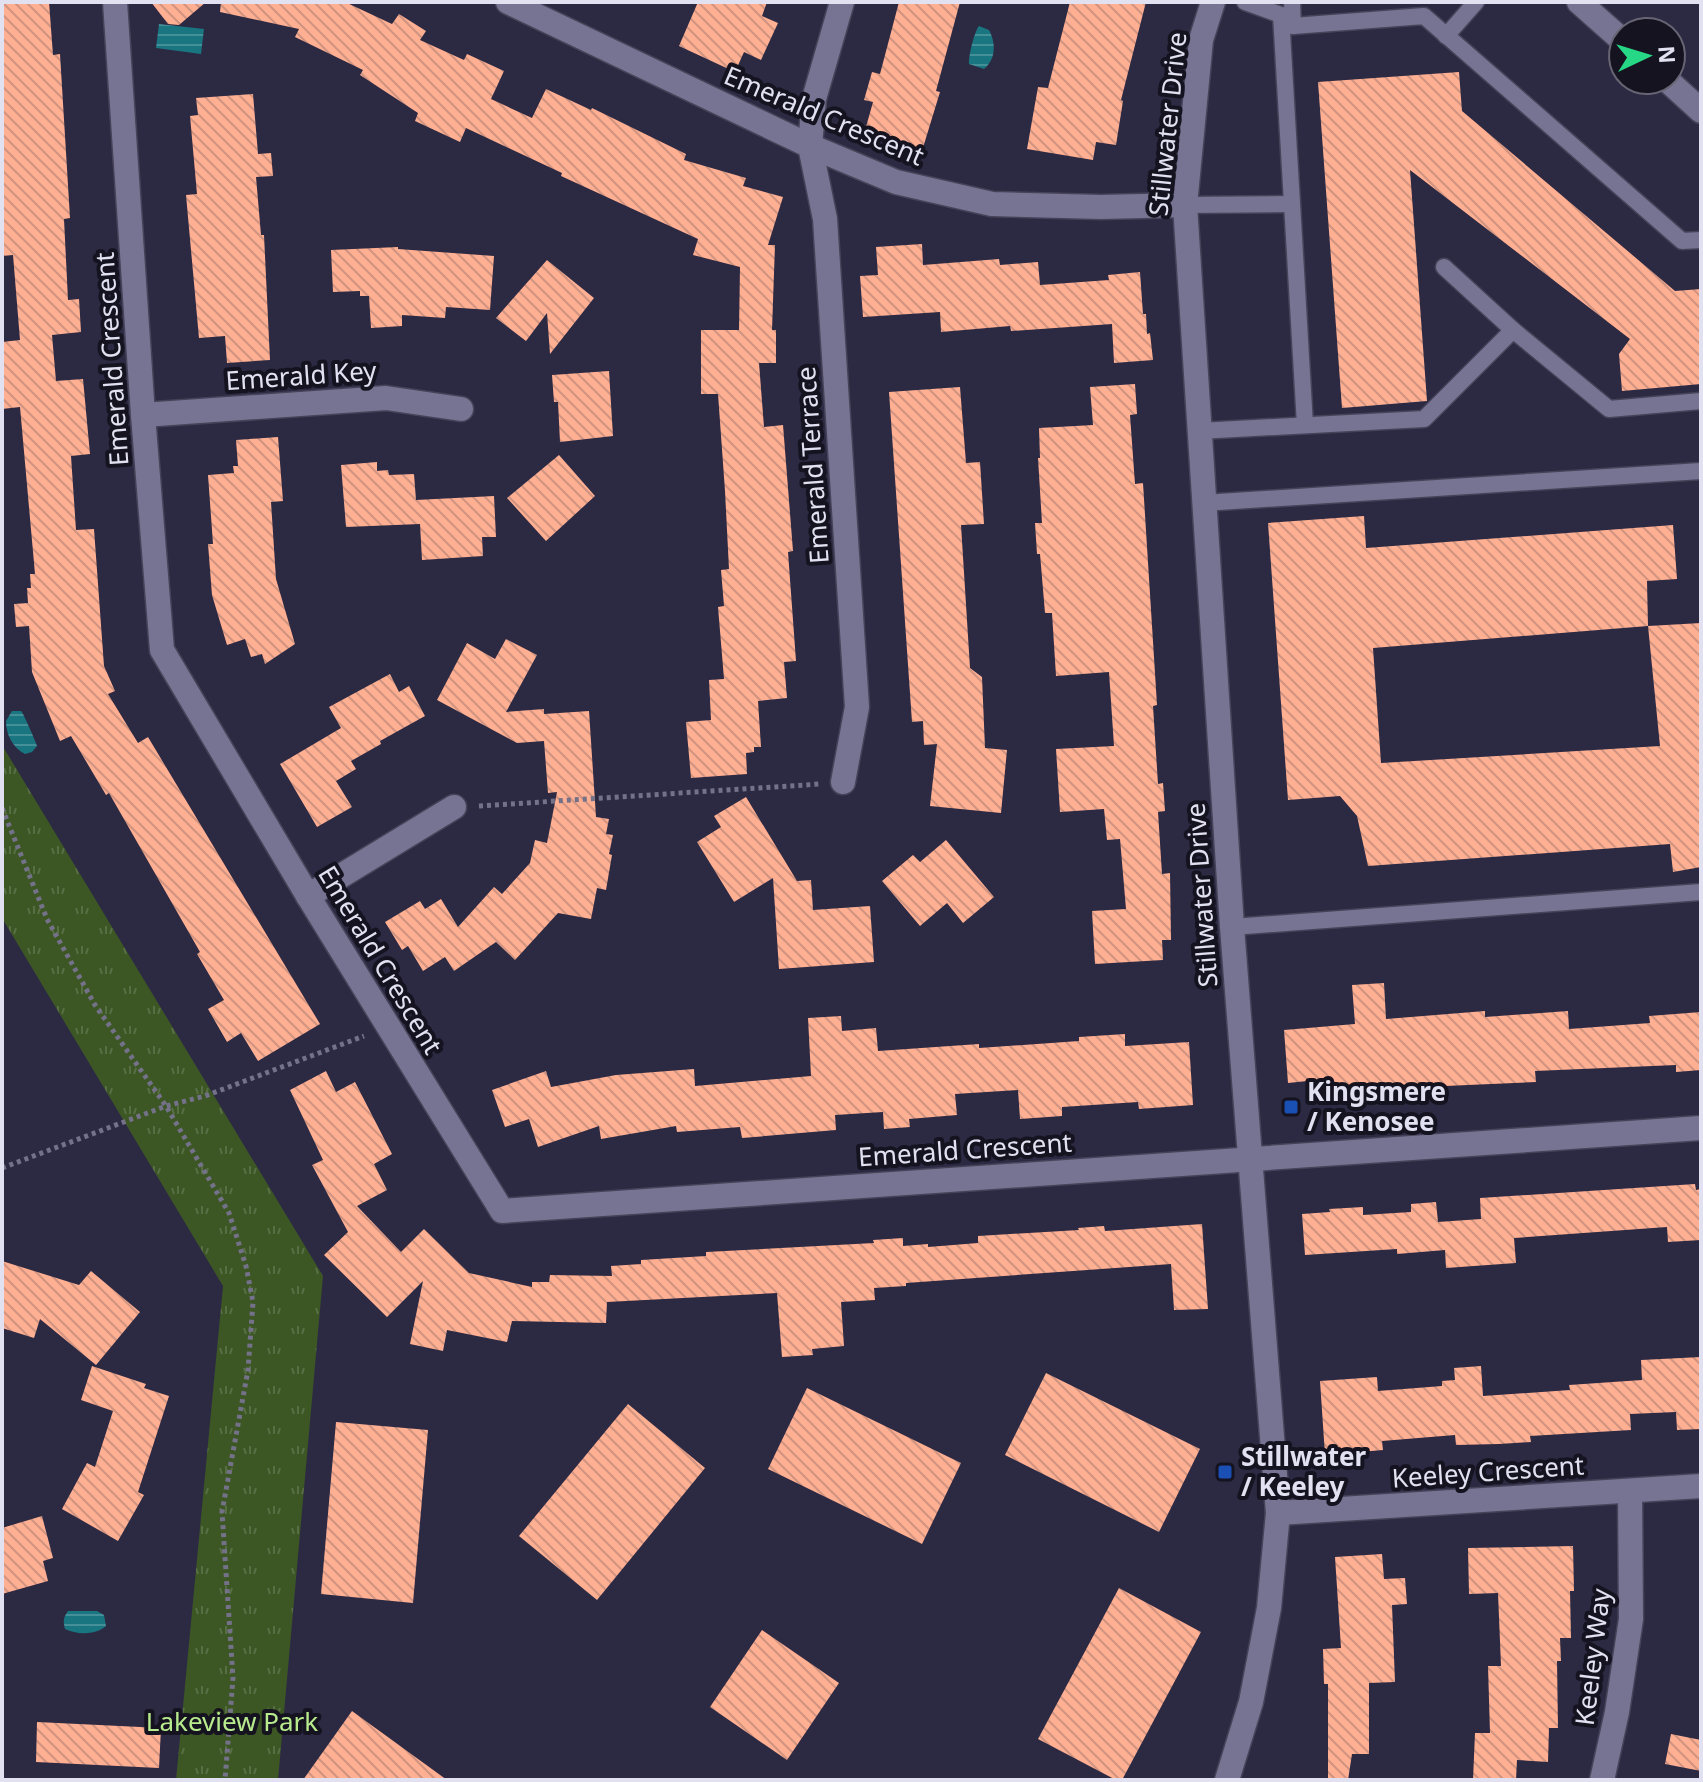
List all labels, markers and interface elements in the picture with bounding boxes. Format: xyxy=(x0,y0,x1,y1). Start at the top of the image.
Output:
north arrow xyxy=(1607,16,1687,96)
street label: Stillwater Drive xyxy=(1139,30,1195,218)
text: N xyxy=(1652,45,1684,65)
street label: Emerald Crescent xyxy=(719,57,930,173)
street label: Emerald Crescent xyxy=(86,251,136,467)
street label: Emerald Key xyxy=(224,352,378,398)
street label: Emerald Terrace xyxy=(787,365,837,565)
street label: Stillwater Drive xyxy=(1177,802,1225,988)
street label: Emerald Crescent xyxy=(310,858,451,1060)
place label: Kingsmere / Kenosee xyxy=(1307,1073,1446,1139)
marker: Kingsmere / Kenosee xyxy=(1282,1098,1300,1116)
street label: Emerald Crescent xyxy=(857,1124,1073,1174)
place label: Stillwater / Keeley xyxy=(1241,1438,1367,1504)
street label: Keeley Crescent xyxy=(1391,1446,1585,1496)
marker: Stillwater / Keeley xyxy=(1216,1463,1234,1481)
street label: Keeley Way xyxy=(1566,1586,1618,1727)
park label: Lakeview Park xyxy=(146,1703,318,1739)

